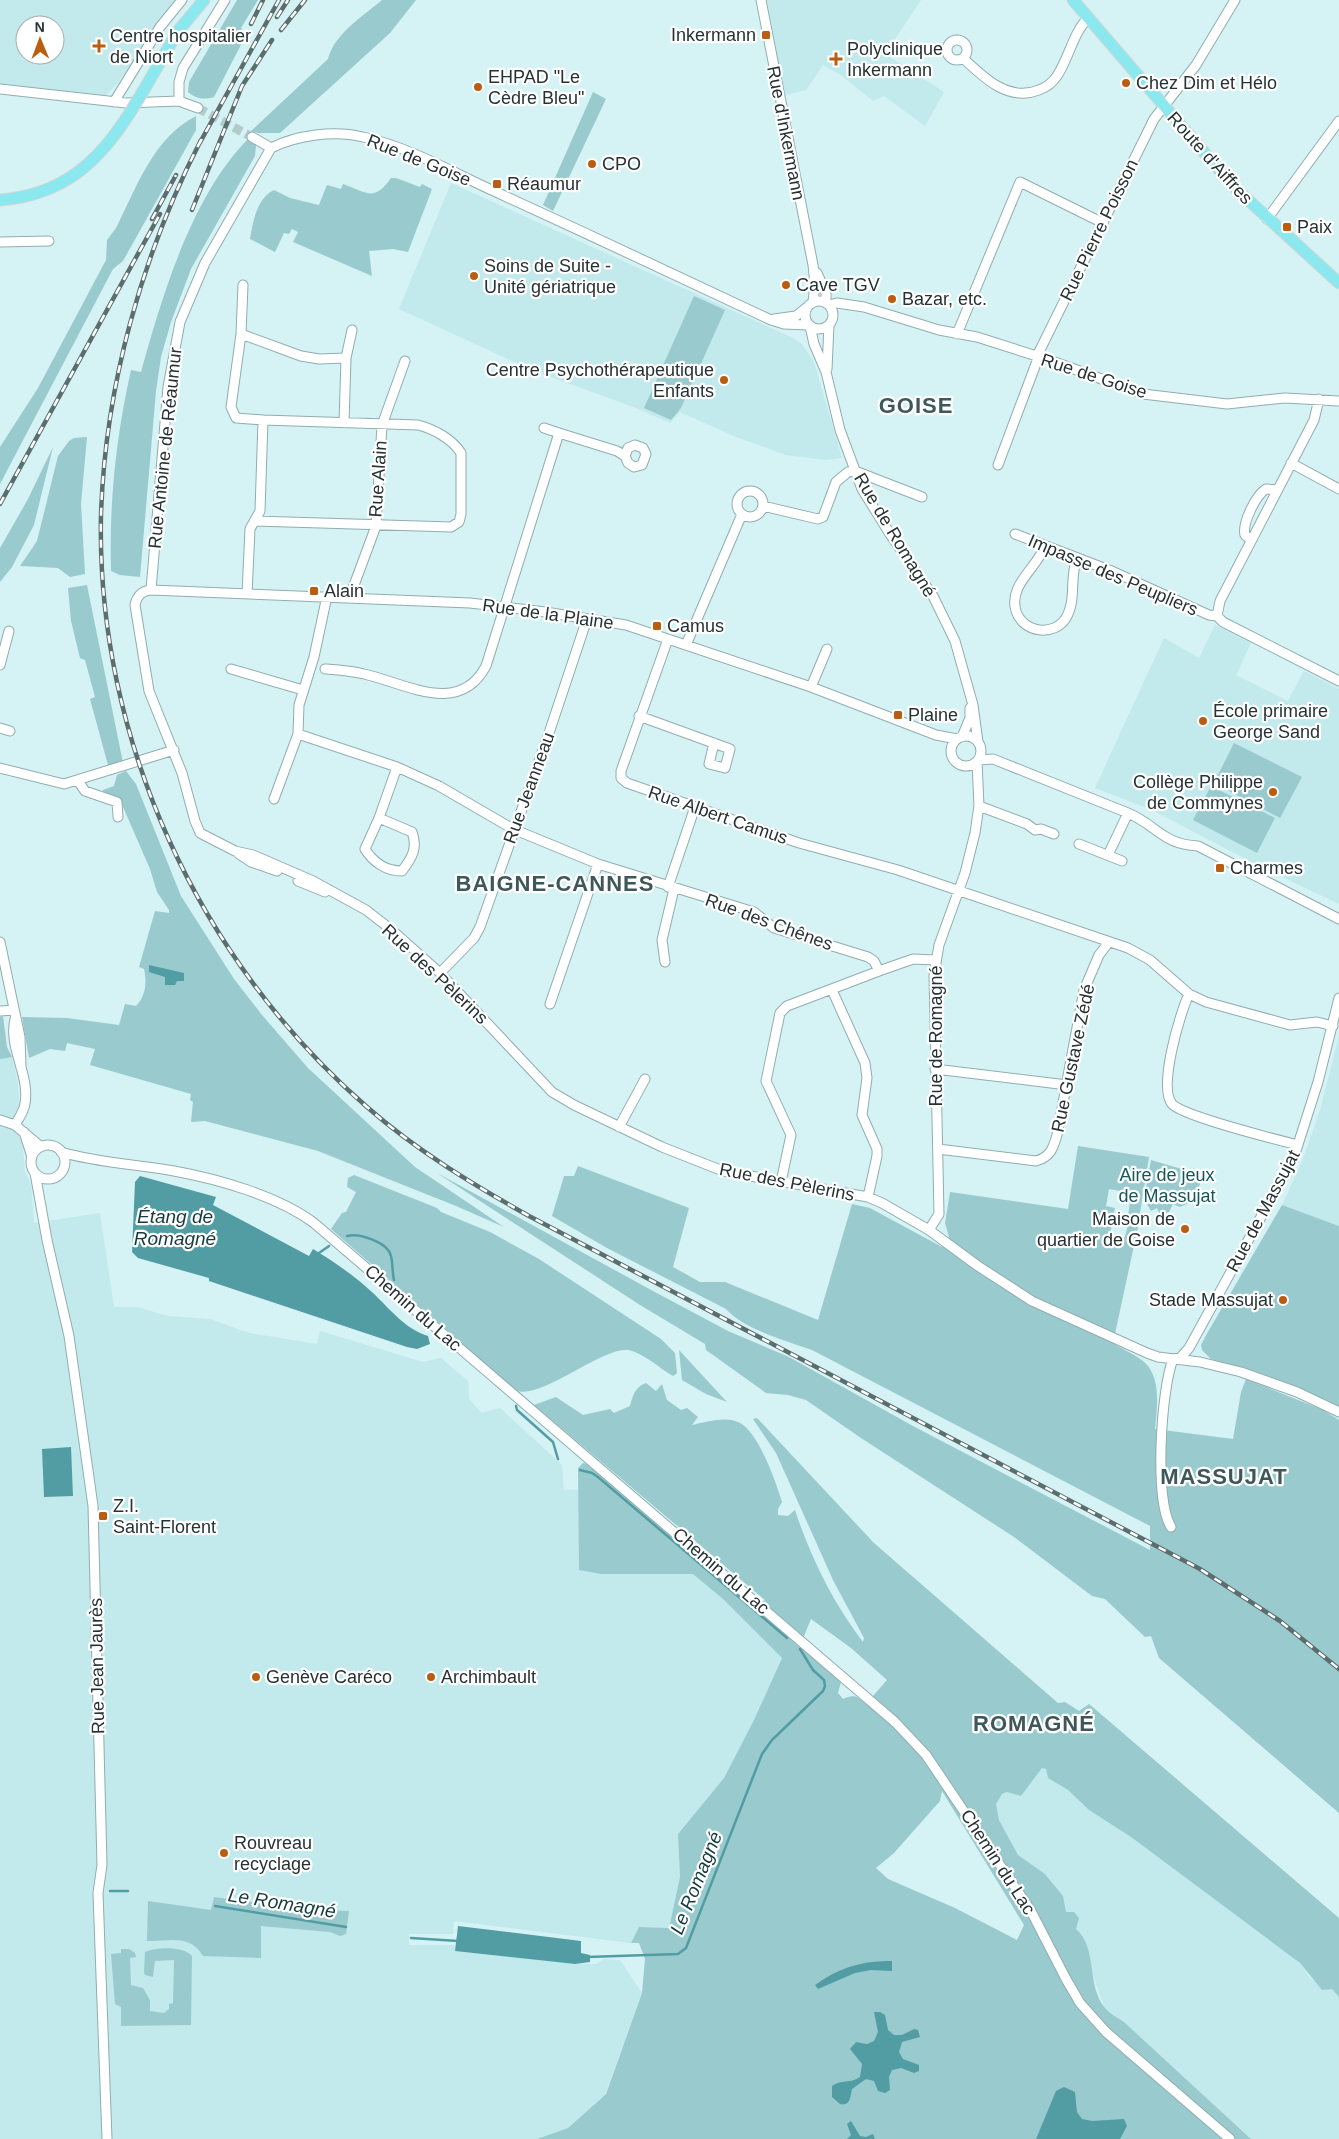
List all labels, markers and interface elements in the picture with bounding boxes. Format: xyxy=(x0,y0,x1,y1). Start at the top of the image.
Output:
north arrow xyxy=(15,15,65,65)
text: N xyxy=(35,19,45,35)
place label: Inkermann xyxy=(671,25,756,45)
place label: Centre hospitalier de Niort xyxy=(110,26,251,67)
marker: Inkermann xyxy=(760,29,772,41)
marker: Centre hospitalier de Niort xyxy=(92,39,106,53)
place label: Polyclinique Inkermann xyxy=(847,39,943,80)
marker: Polyclinique Inkermann xyxy=(829,52,843,66)
street label: Rue d'Inkermann xyxy=(763,64,809,202)
place label: EHPAD "Le Cèdre Bleu" xyxy=(488,67,584,108)
place label: Chez Dim et Hélo xyxy=(1136,73,1277,93)
marker: Chez Dim et Hélo xyxy=(1120,77,1132,89)
marker: EHPAD "Le Cèdre Bleu" xyxy=(472,81,484,93)
street label: Route d'Aiffres xyxy=(1163,108,1257,208)
street label: Rue de Goise xyxy=(364,130,474,190)
place label: CPO xyxy=(602,154,641,174)
street label: Rue Pierre Poisson xyxy=(1056,156,1142,304)
marker: CPO xyxy=(586,158,598,170)
place label: Réaumur xyxy=(507,174,581,194)
marker: Réaumur xyxy=(491,178,503,190)
place label: Paix xyxy=(1297,217,1332,237)
marker: Paix xyxy=(1281,221,1293,233)
place label: Soins de Suite - Unité gériatrique xyxy=(484,256,616,297)
marker: Soins de Suite - Unité gériatrique xyxy=(468,270,480,282)
place label: Cave TGV xyxy=(796,275,880,295)
marker: Cave TGV xyxy=(780,279,792,291)
place label: Bazar, etc. xyxy=(902,289,987,309)
marker: Bazar, etc. xyxy=(886,293,898,305)
street label: Rue Antoine de Réaumur xyxy=(144,346,186,550)
street label: Rue de Goise xyxy=(1039,349,1149,403)
place label: Centre Psychothérapeutique Enfants xyxy=(486,360,714,401)
marker: Centre Psychothérapeutique Enfants xyxy=(718,374,730,386)
district label: GOISE xyxy=(879,393,953,418)
street label: Rue Alain xyxy=(365,440,391,518)
street label: Rue de Romagné xyxy=(850,469,940,601)
street label: Impasse des Peupliers xyxy=(1025,530,1201,620)
place label: Alain xyxy=(324,581,364,601)
marker: Alain xyxy=(308,585,320,597)
street label: Rue de la Plaine xyxy=(481,595,615,633)
place label: Camus xyxy=(667,616,724,636)
marker: Camus xyxy=(651,620,663,632)
place label: École primaire George Sand xyxy=(1213,701,1328,742)
place label: Plaine xyxy=(908,705,958,725)
marker: Plaine xyxy=(892,709,904,721)
marker: École primaire George Sand xyxy=(1197,715,1209,727)
street label: Rue Jeanneau xyxy=(500,730,558,846)
place label: Collège Philippe de Commynes xyxy=(1133,772,1263,813)
street label: Rue Albert Camus xyxy=(646,782,790,848)
marker: Collège Philippe de Commynes xyxy=(1267,786,1279,798)
place label: Charmes xyxy=(1230,858,1303,878)
marker: Charmes xyxy=(1214,862,1226,874)
district label: BAIGNE-CANNES xyxy=(456,871,654,896)
street label: Rue des Chênes xyxy=(703,890,835,954)
street label: Rue des Pèlerins xyxy=(378,920,492,1028)
street label: Rue de Romagné xyxy=(926,965,946,1107)
street label: Rue Gustave Zédé xyxy=(1048,982,1098,1134)
street label: Rue de Massujat xyxy=(1222,1147,1304,1275)
street label: Rue des Pèlerins xyxy=(718,1159,856,1205)
park label: Aire de jeux de Massujat xyxy=(1118,1165,1216,1206)
water label: Étang de Romagné xyxy=(134,1206,216,1249)
place label: Maison de quartier de Goise xyxy=(1037,1209,1175,1250)
marker: Maison de quartier de Goise xyxy=(1179,1223,1191,1235)
street label: Chemin du Lac xyxy=(361,1261,465,1355)
place label: Stade Massujat xyxy=(1149,1290,1273,1310)
marker: Stade Massujat xyxy=(1277,1294,1289,1306)
district label: MASSUJAT xyxy=(1160,1464,1288,1489)
place label: Z.I. Saint-Florent xyxy=(113,1496,216,1537)
marker: Z.I. Saint-Florent xyxy=(97,1510,109,1522)
street label: Chemin du Lac xyxy=(669,1524,773,1618)
street label: Rue Jean Jaurès xyxy=(86,1598,108,1734)
place label: Genève Caréco xyxy=(266,1667,392,1687)
place label: Archimbault xyxy=(441,1667,536,1687)
marker: Genève Caréco xyxy=(250,1671,262,1683)
marker: Archimbault xyxy=(425,1671,437,1683)
district label: ROMAGNÉ xyxy=(973,1711,1095,1736)
street label: Chemin du Lac xyxy=(957,1806,1039,1918)
water label: Le Romagné xyxy=(666,1829,726,1937)
place label: Rouvreau recyclage xyxy=(234,1833,312,1874)
marker: Rouvreau recyclage xyxy=(218,1847,230,1859)
water label: Le Romagné xyxy=(227,1884,337,1922)

